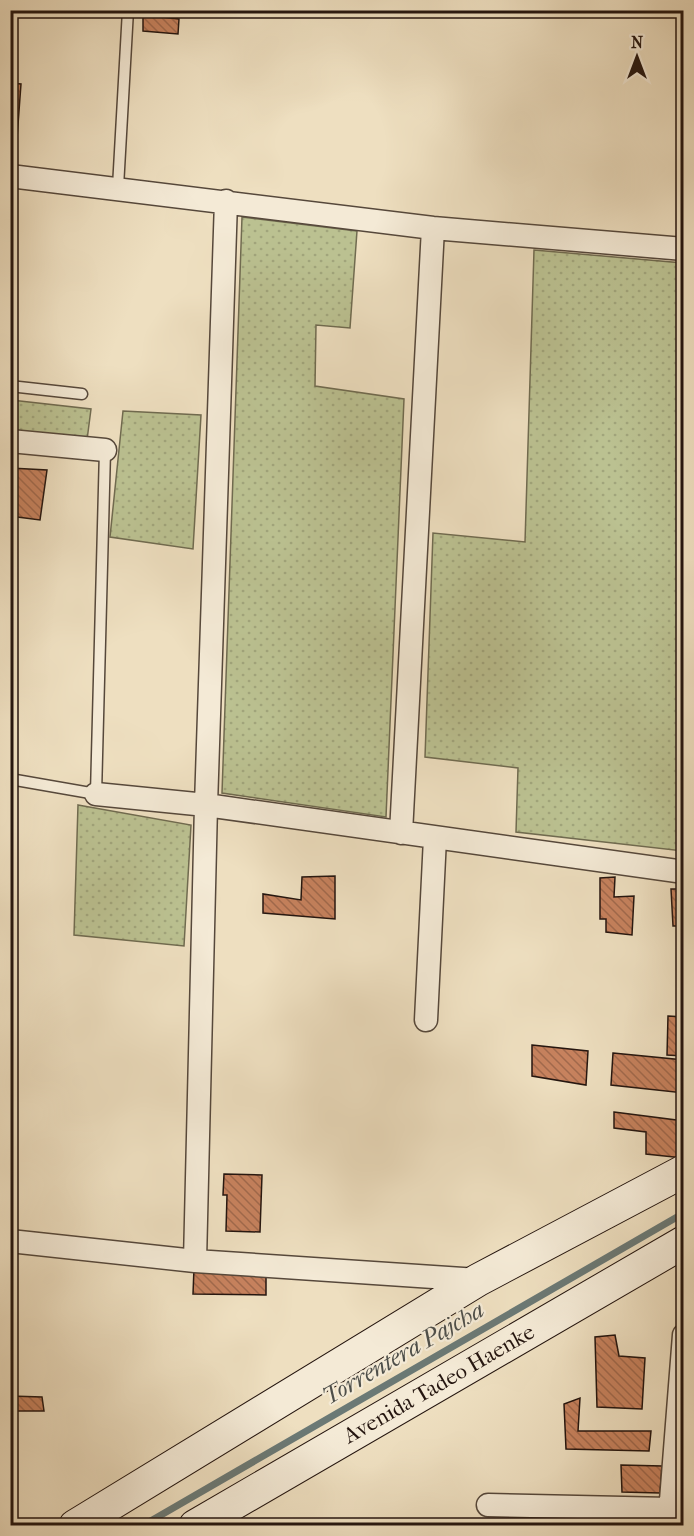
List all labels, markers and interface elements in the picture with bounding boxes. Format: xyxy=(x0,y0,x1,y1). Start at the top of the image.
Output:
north arrow xyxy=(607,27,667,87)
text: N xyxy=(631,33,644,52)
water label: Torrentera Pajcha xyxy=(317,1295,489,1411)
street label: Avenida Tadeo Haenke xyxy=(338,1319,539,1450)

